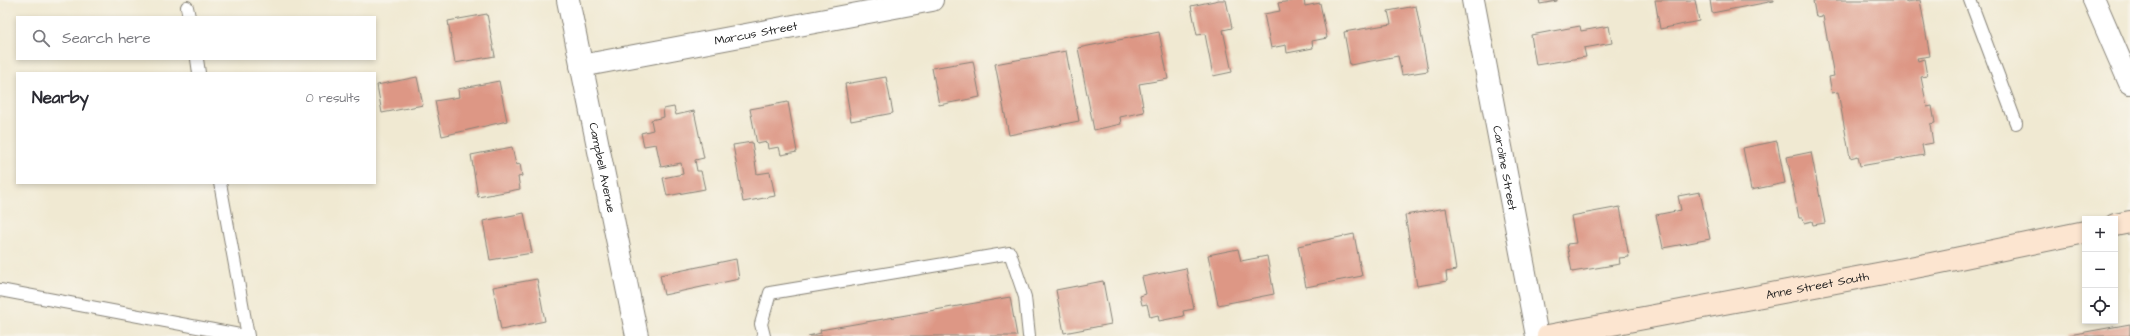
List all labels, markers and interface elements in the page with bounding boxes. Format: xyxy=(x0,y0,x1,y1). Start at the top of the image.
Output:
search box xyxy=(16,16,376,60)
street label: Marcus Street xyxy=(713,17,799,50)
icon: search xyxy=(30,27,52,49)
text: Search here xyxy=(62,28,151,49)
text: Nearby xyxy=(32,86,89,110)
text: 0 results xyxy=(305,89,360,107)
street label: Campbell Avenue xyxy=(584,121,620,215)
street label: Caroline Street xyxy=(1488,124,1521,212)
map controls xyxy=(2082,216,2118,324)
button: + xyxy=(2082,216,2118,252)
button: − xyxy=(2082,252,2118,288)
street label: Anne Street South xyxy=(1765,268,1870,304)
button: locate xyxy=(2082,288,2118,324)

